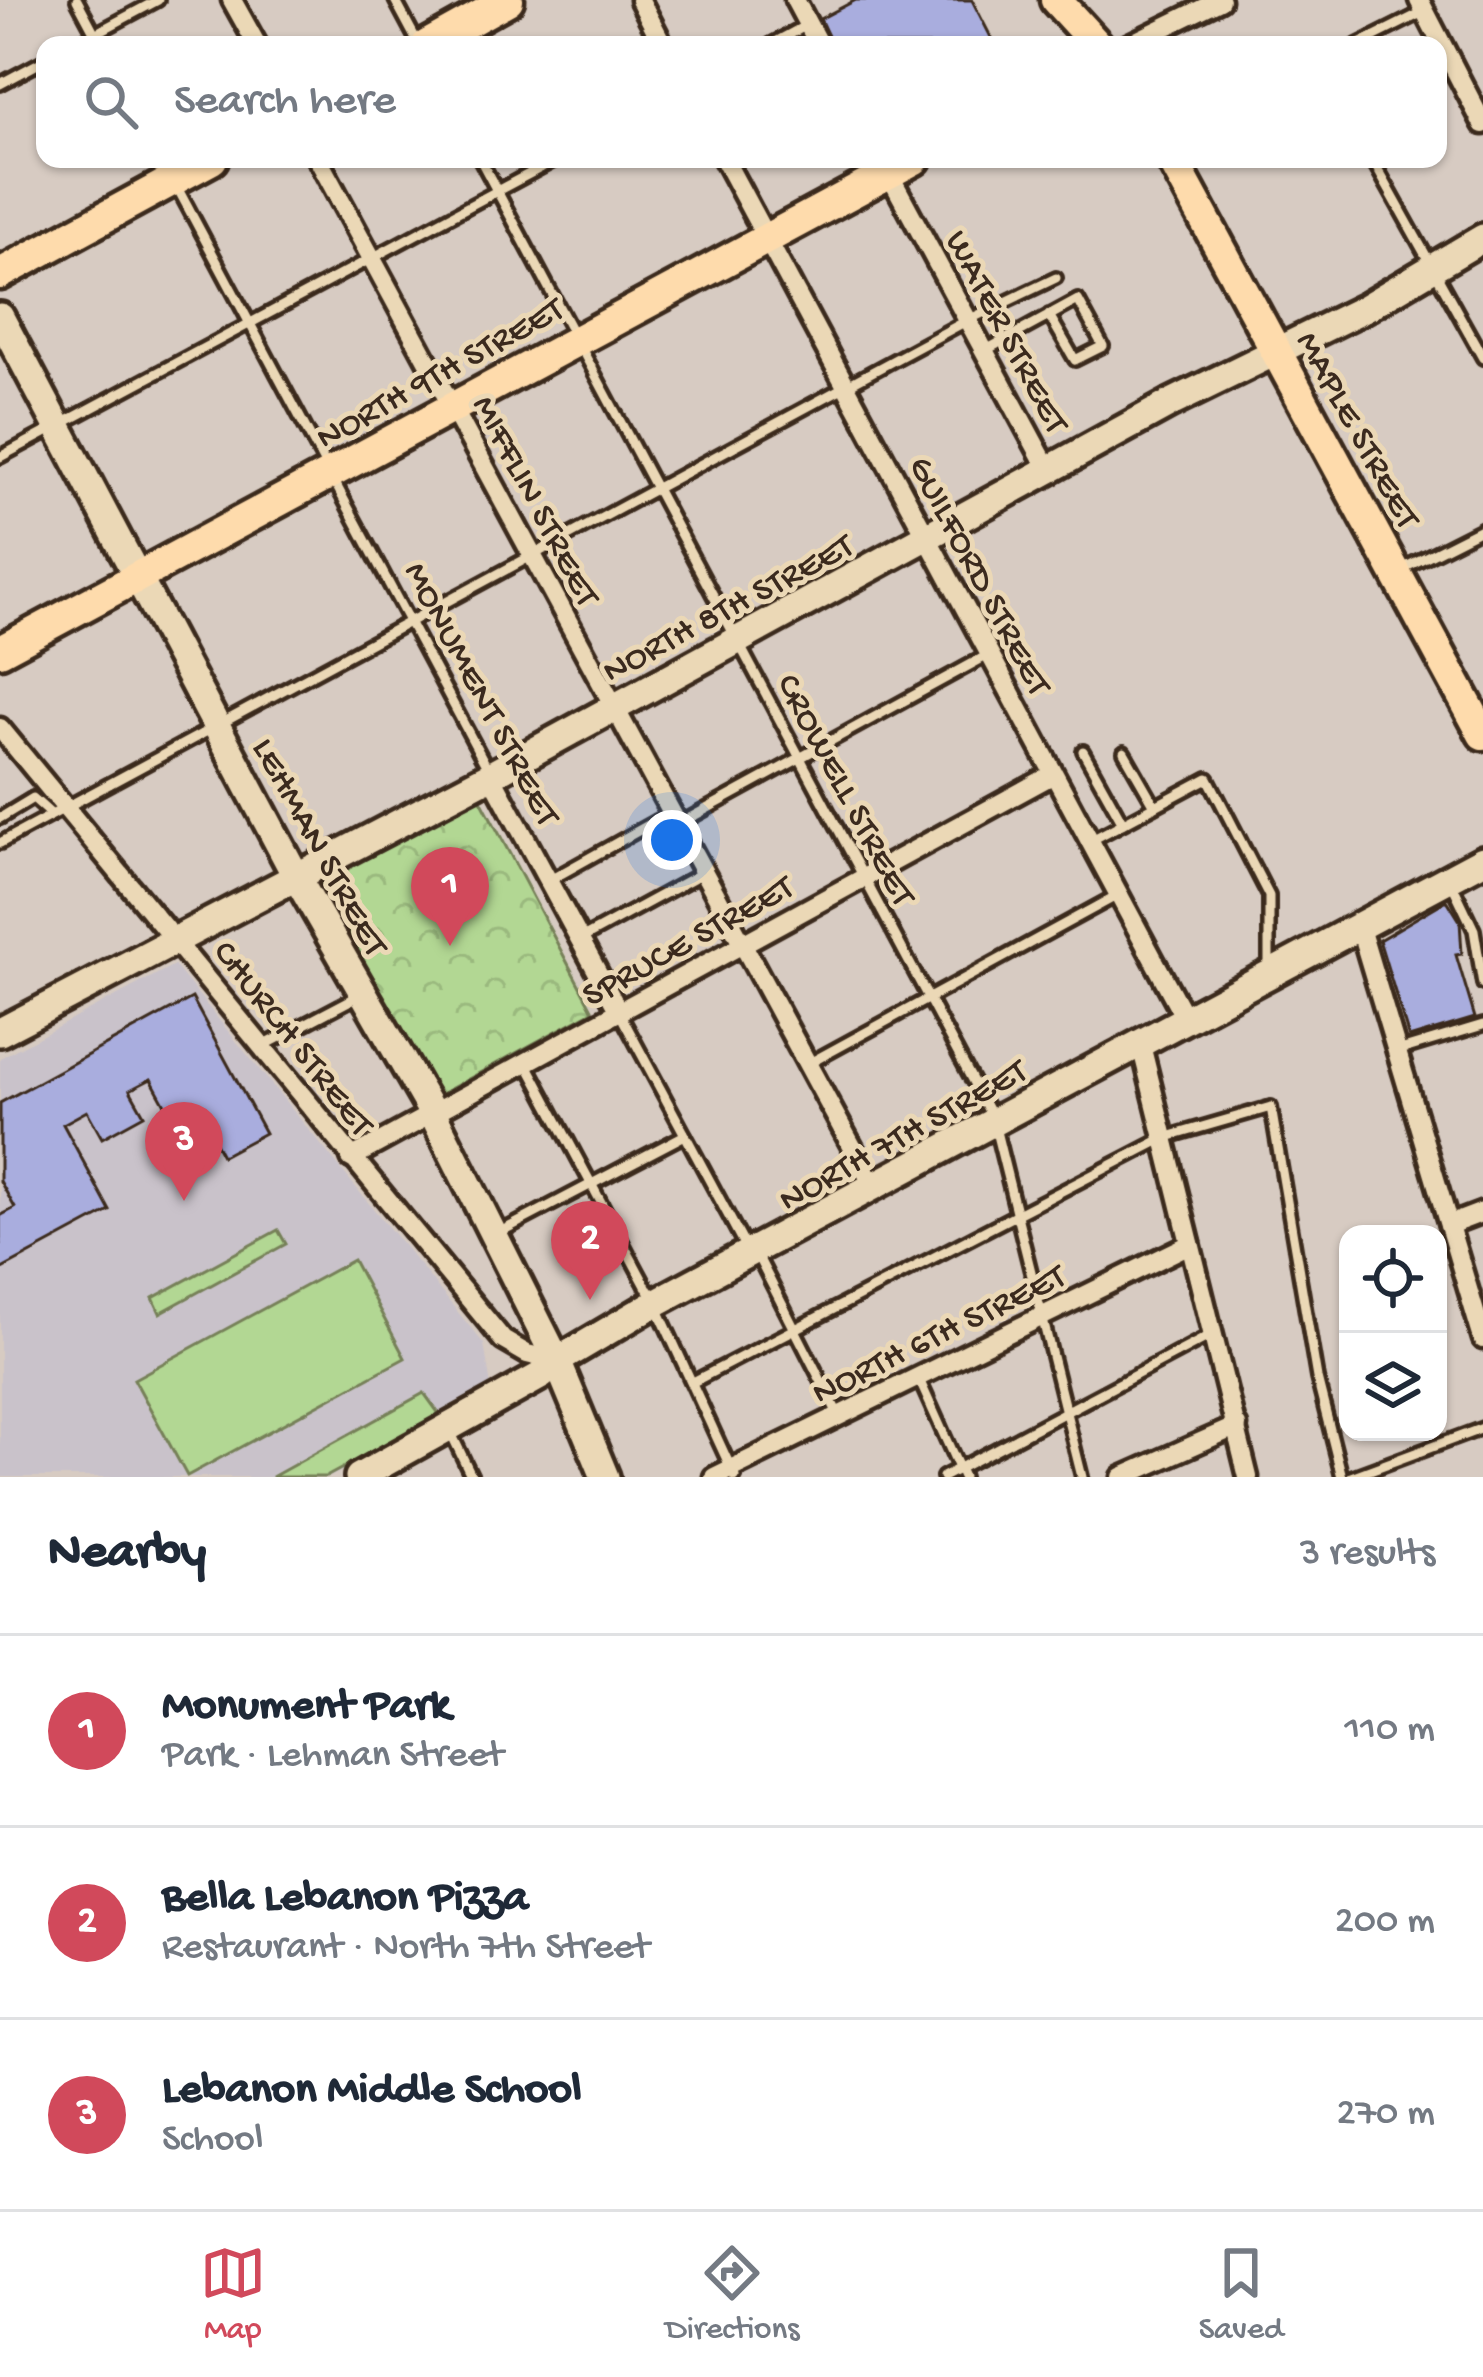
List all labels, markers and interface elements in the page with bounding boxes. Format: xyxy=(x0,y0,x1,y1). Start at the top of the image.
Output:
search box xyxy=(36,36,1447,168)
icon: search xyxy=(78,69,144,135)
text: Search here xyxy=(174,76,396,129)
street label: WATER STREET xyxy=(933,224,1077,444)
street label: NORTH 9TH STREET xyxy=(310,289,574,461)
street label: MAPLE STREET xyxy=(1284,325,1428,539)
street label: MIFFLIN STREET xyxy=(460,389,608,617)
street label: GUILFORD STREET xyxy=(896,450,1059,706)
street label: NORTH 8TH STREET xyxy=(596,526,864,695)
street label: MONUMENT STREET xyxy=(392,556,568,836)
street label: CROWELL STREET xyxy=(764,668,923,916)
street label: LEHMAN STREET xyxy=(240,732,396,967)
your location xyxy=(642,810,702,870)
pin: 1 xyxy=(411,847,489,946)
street label: SPRUCE STREET xyxy=(576,867,804,1019)
street label: CHURCH STREET xyxy=(201,934,382,1148)
street label: NORTH 7TH STREET xyxy=(773,1051,1037,1224)
pin: 3 xyxy=(145,1102,223,1201)
pin: 2 xyxy=(551,1201,629,1300)
map controls xyxy=(1339,1225,1447,1441)
button: locate xyxy=(1339,1225,1447,1333)
street label: NORTH 6TH STREET xyxy=(806,1256,1075,1417)
button: layers xyxy=(1339,1333,1447,1441)
text: Nearby xyxy=(48,1525,206,1585)
text: 3 results xyxy=(1300,1532,1435,1578)
text: Monument Park xyxy=(162,1681,450,1734)
text: 1 xyxy=(79,1708,95,1754)
text: 110 m xyxy=(1344,1708,1435,1754)
text: Park · Lehman Street xyxy=(162,1734,504,1780)
text: Bella Lebanon Pizza xyxy=(162,1873,528,1926)
text: 2 xyxy=(77,1900,97,1946)
text: 200 m xyxy=(1335,1900,1435,1946)
text: Restaurant · North 7th Street xyxy=(162,1926,649,1972)
text: Lebanon Middle School xyxy=(162,2065,582,2118)
text: 3 xyxy=(77,2092,97,2138)
text: 270 m xyxy=(1337,2092,1435,2138)
text: School xyxy=(162,2118,263,2164)
tab: Map xyxy=(200,2240,266,2350)
tab: Directions xyxy=(665,2240,799,2350)
tab: Saved xyxy=(1199,2240,1283,2350)

